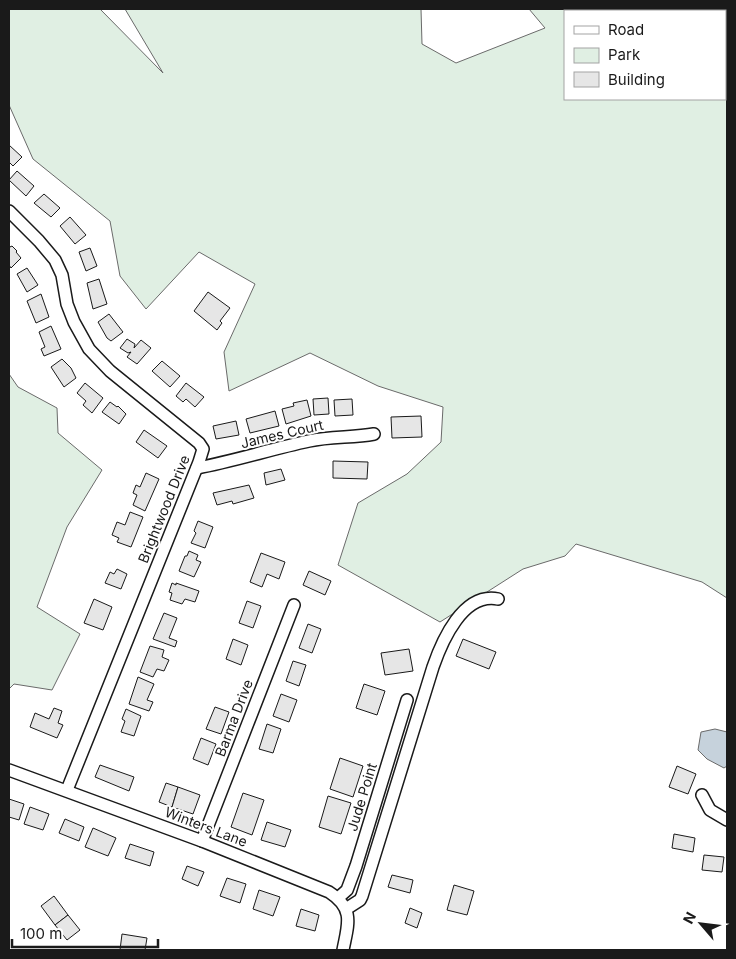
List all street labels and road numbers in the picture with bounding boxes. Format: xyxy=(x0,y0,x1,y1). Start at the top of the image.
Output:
street label: James Court xyxy=(239,416,325,451)
street label: Brightwood Drive xyxy=(134,452,193,565)
street label: Barma Drive xyxy=(211,677,256,759)
street label: Jude Point xyxy=(343,760,380,833)
street label: Winters Lane xyxy=(163,803,250,850)

